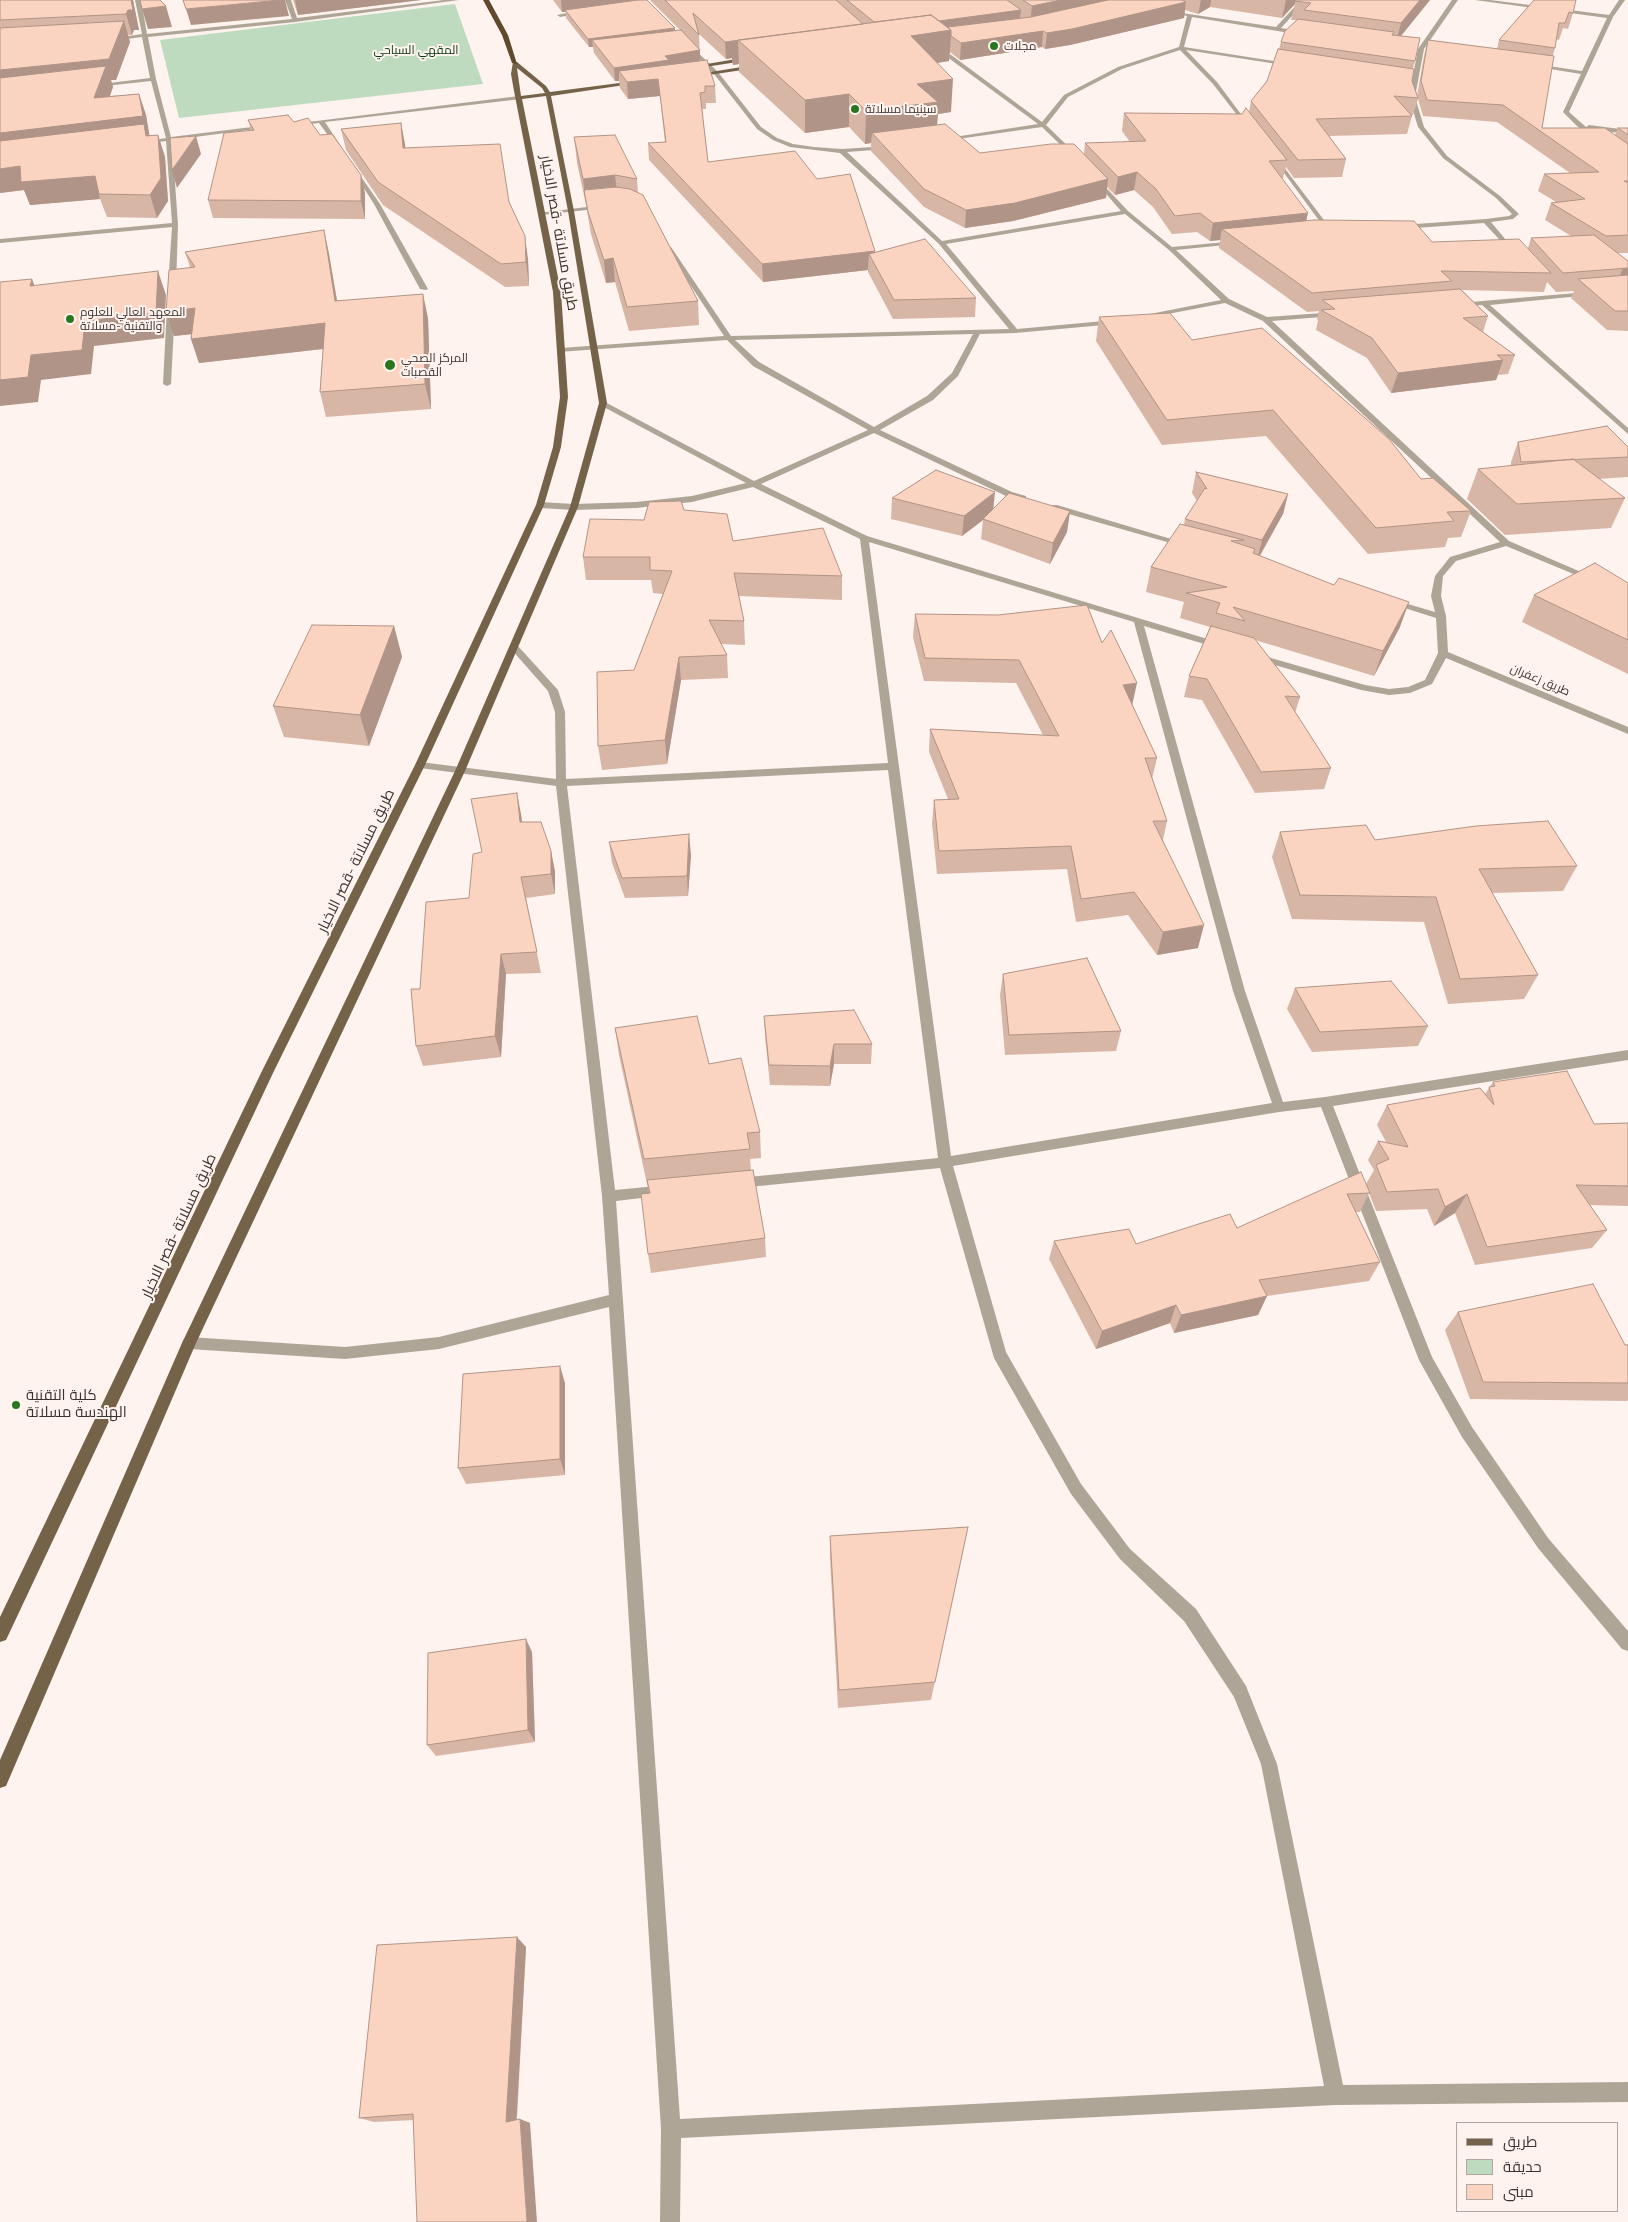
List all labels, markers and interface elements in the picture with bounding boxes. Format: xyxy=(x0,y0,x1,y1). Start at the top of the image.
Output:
place label: مجلات xyxy=(1004,39,1036,53)
marker: مجلات xyxy=(988,40,1000,52)
park label: المقهي السياحي xyxy=(373,43,459,57)
place label: سينيما مسلاتة xyxy=(865,102,937,116)
marker: سينيما مسلاتة xyxy=(849,103,861,115)
street label: طريق مسلاتة -قصر الاخيار xyxy=(536,154,582,312)
place label: المعهد العالي للعلوم والتقنية -مسلاتة xyxy=(80,305,186,333)
marker: المعهد العالي للعلوم والتقنية -مسلاتة xyxy=(64,313,76,325)
place label: المركز الصحي القصبات xyxy=(401,351,468,379)
marker: المركز الصحي القصبات xyxy=(383,358,397,372)
street label: طريق زعفران xyxy=(1508,661,1572,699)
street label: طريق مسلاتة -قصر الاخيار xyxy=(313,786,399,936)
street label: طريق مسلاتة -قصر الاخيار xyxy=(138,1151,220,1301)
place label: كلية التقنية الهندسة مسلاتة xyxy=(26,1387,127,1422)
marker: كلية التقنية الهندسة مسلاتة xyxy=(10,1399,22,1411)
legend xyxy=(1456,2122,1618,2212)
text: طريق xyxy=(1503,2132,1537,2151)
text: حديقة xyxy=(1503,2157,1542,2176)
text: مبنى xyxy=(1503,2182,1534,2201)

